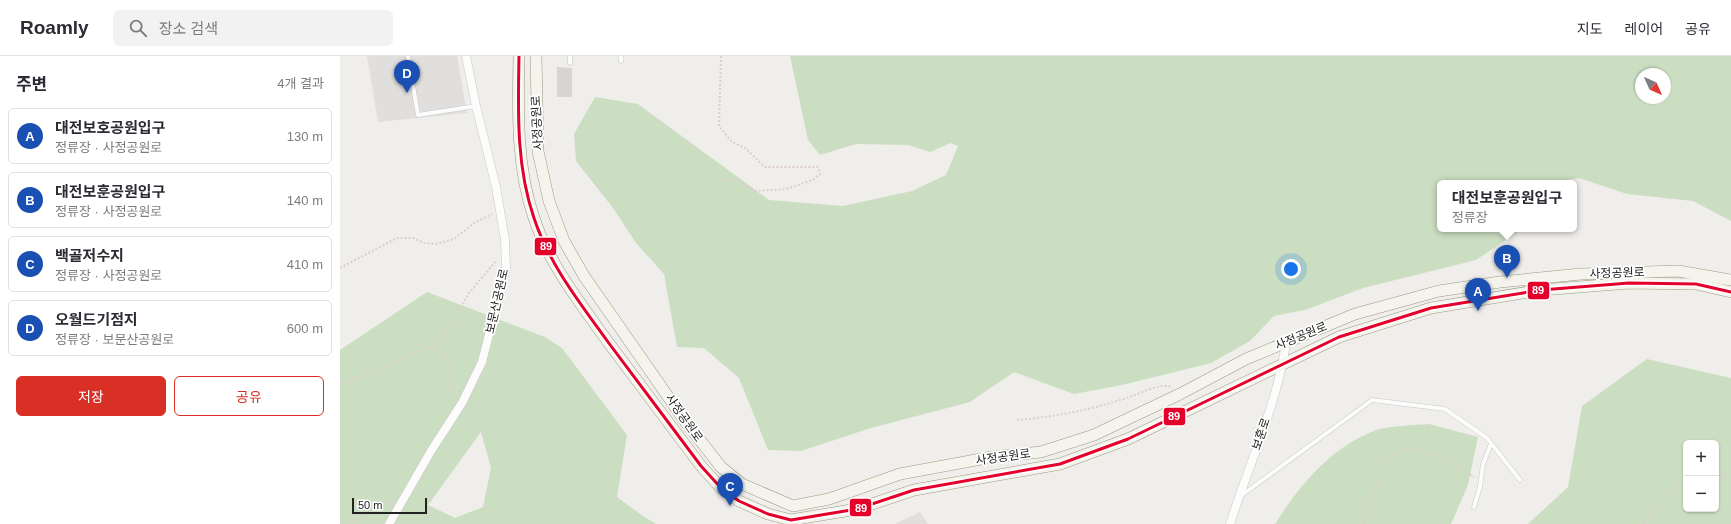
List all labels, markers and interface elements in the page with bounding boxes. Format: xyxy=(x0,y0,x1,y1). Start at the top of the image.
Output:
search box xyxy=(113,10,393,46)
text: Roamly xyxy=(20,17,89,38)
icon: search xyxy=(127,17,149,39)
text: 장소 검색 xyxy=(159,20,218,37)
text: 지도 xyxy=(1577,21,1603,37)
text: 레이어 xyxy=(1625,21,1663,37)
text: 공유 xyxy=(1685,21,1711,37)
pin: D xyxy=(394,60,420,93)
north arrow xyxy=(1635,68,1671,104)
text: 주변 xyxy=(16,75,47,94)
text: 4개 결과 xyxy=(277,76,324,91)
street label: 사정공원로 xyxy=(529,95,545,151)
text: 대전보호공원입구 xyxy=(55,119,165,136)
text: A xyxy=(25,129,35,144)
text: 130 m xyxy=(287,129,323,144)
text: 정류장 · 사정공원로 xyxy=(55,140,162,155)
popup xyxy=(1437,180,1577,232)
text: 대전보훈공원입구 xyxy=(55,183,165,200)
text: 대전보훈공원입구 xyxy=(1452,189,1562,206)
text: B xyxy=(25,193,35,208)
text: 140 m xyxy=(287,193,323,208)
text: 정류장 · 사정공원로 xyxy=(55,204,162,219)
text: 정류장 xyxy=(1452,210,1488,225)
line badge: 89 xyxy=(534,237,557,256)
text: 89 xyxy=(540,240,552,252)
pin: B xyxy=(1494,245,1520,278)
text: 백골저수지 xyxy=(55,247,124,264)
text: C xyxy=(25,257,35,272)
text: 410 m xyxy=(287,257,323,272)
your location xyxy=(1281,259,1301,279)
street label: 사정공원로 xyxy=(1589,265,1645,281)
street label: 보문산공원로 xyxy=(483,267,511,335)
text: 정류장 · 사정공원로 xyxy=(55,268,162,283)
pin: A xyxy=(1465,278,1491,311)
line badge: 89 xyxy=(1527,281,1550,300)
text: 89 xyxy=(1532,284,1544,296)
text: 오월드기점지 xyxy=(55,311,138,328)
street label: 사정공원로 xyxy=(1273,319,1329,353)
text: D xyxy=(25,321,35,336)
text: 600 m xyxy=(287,321,323,336)
text: 정류장 · 보문산공원로 xyxy=(55,332,174,347)
button: 저장 xyxy=(16,376,166,416)
button: 공유 xyxy=(174,376,324,416)
street label: 사정공원로 xyxy=(662,391,706,445)
line badge: 89 xyxy=(1163,407,1186,426)
text: 89 xyxy=(1168,410,1180,422)
street label: 보훈로 xyxy=(1249,416,1273,452)
map controls xyxy=(1683,440,1719,512)
button: + xyxy=(1683,440,1719,476)
street label: 사정공원로 xyxy=(975,446,1031,468)
pin: C xyxy=(717,473,743,506)
button: − xyxy=(1683,476,1719,512)
scale bar xyxy=(352,496,427,515)
line badge: 89 xyxy=(849,498,872,517)
text: 50 m xyxy=(358,499,382,511)
text: 89 xyxy=(855,502,867,514)

